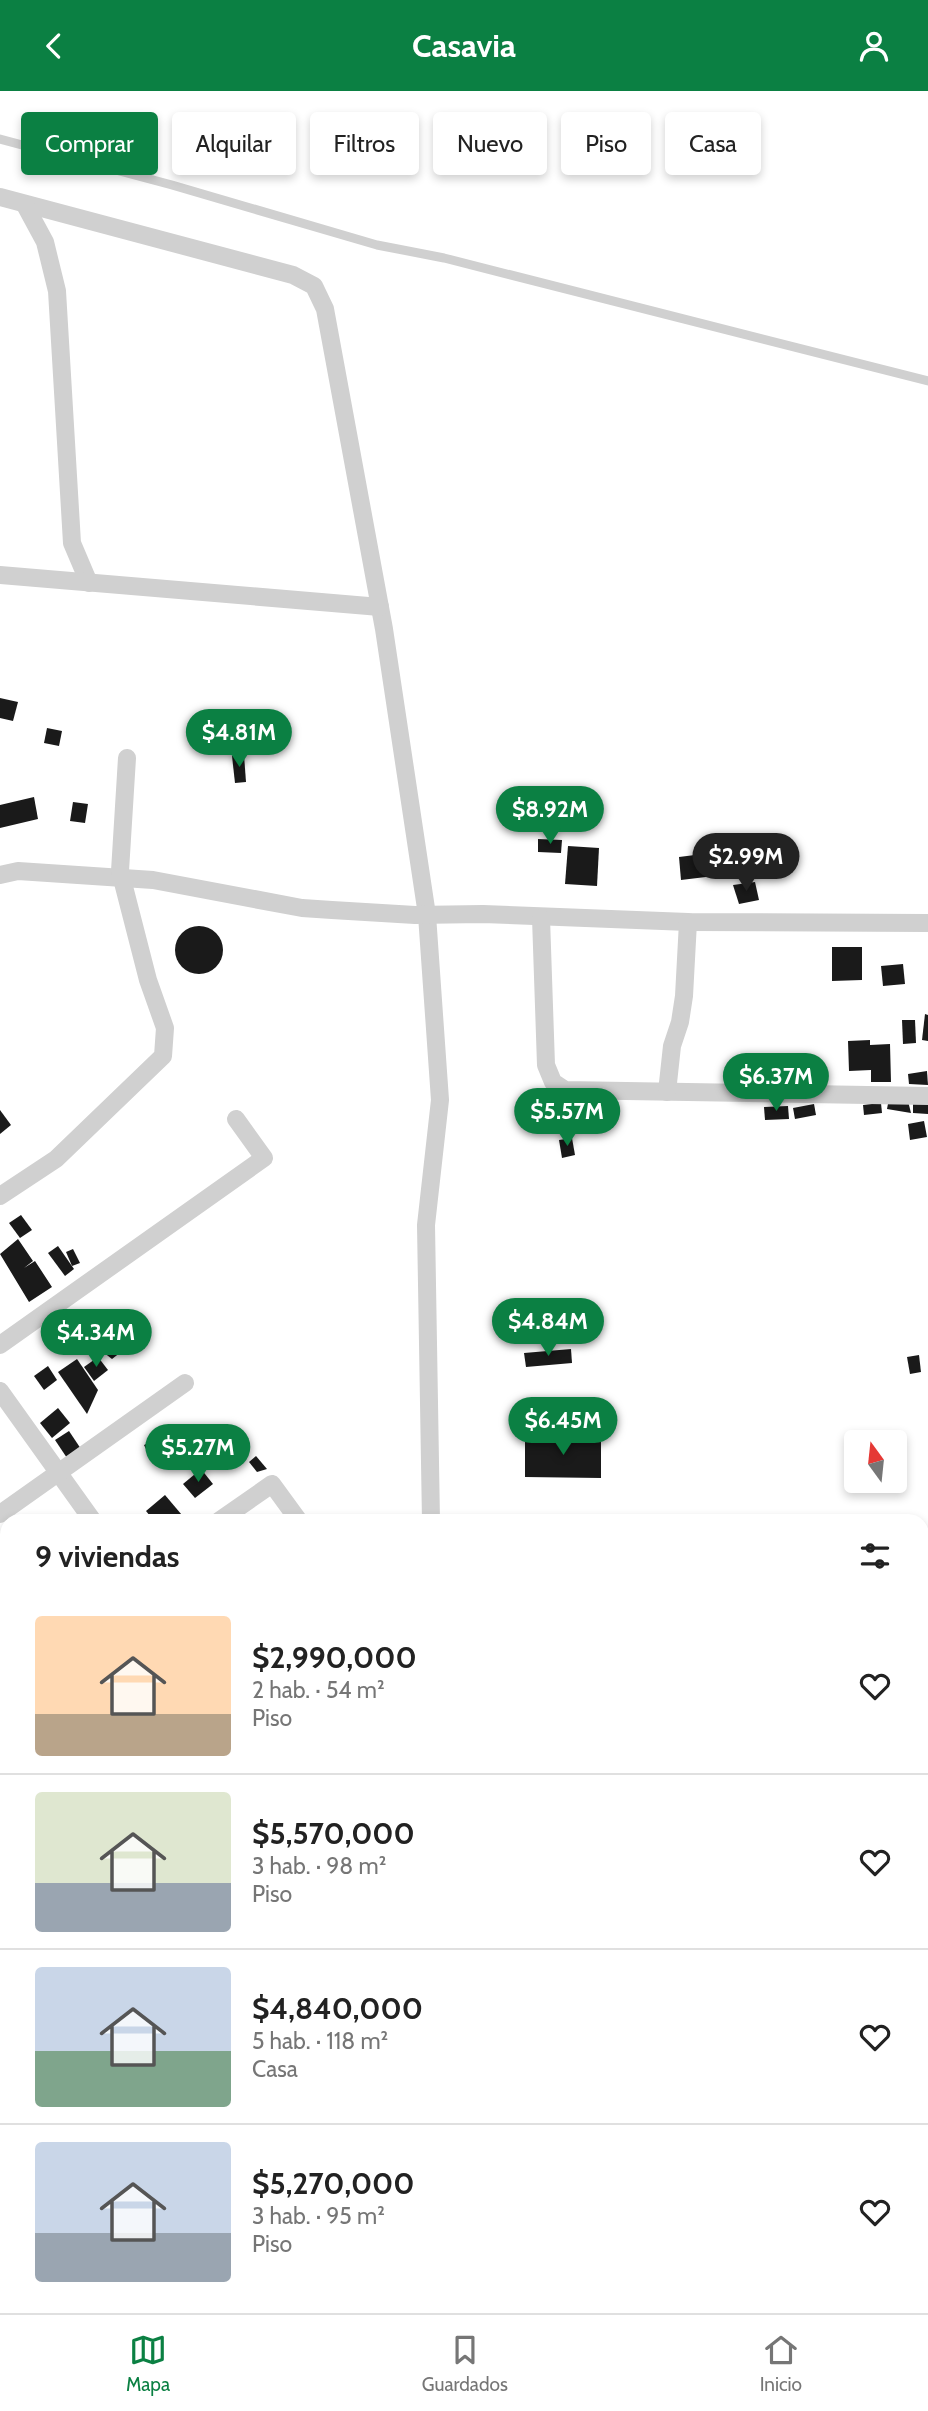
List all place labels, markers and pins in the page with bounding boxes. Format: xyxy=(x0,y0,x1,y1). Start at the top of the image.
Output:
pin: $4.81M xyxy=(182,709,296,769)
pin: $8.92M xyxy=(493,787,607,846)
pin: $2.99M xyxy=(689,833,803,893)
pin: $6.37M xyxy=(719,1053,833,1113)
pin: $5.57M xyxy=(510,1089,624,1148)
pin: $4.84M xyxy=(491,1299,605,1358)
pin: $4.34M xyxy=(39,1309,153,1369)
pin: $6.45M xyxy=(506,1397,620,1457)
pin: $5.27M xyxy=(141,1425,255,1484)

